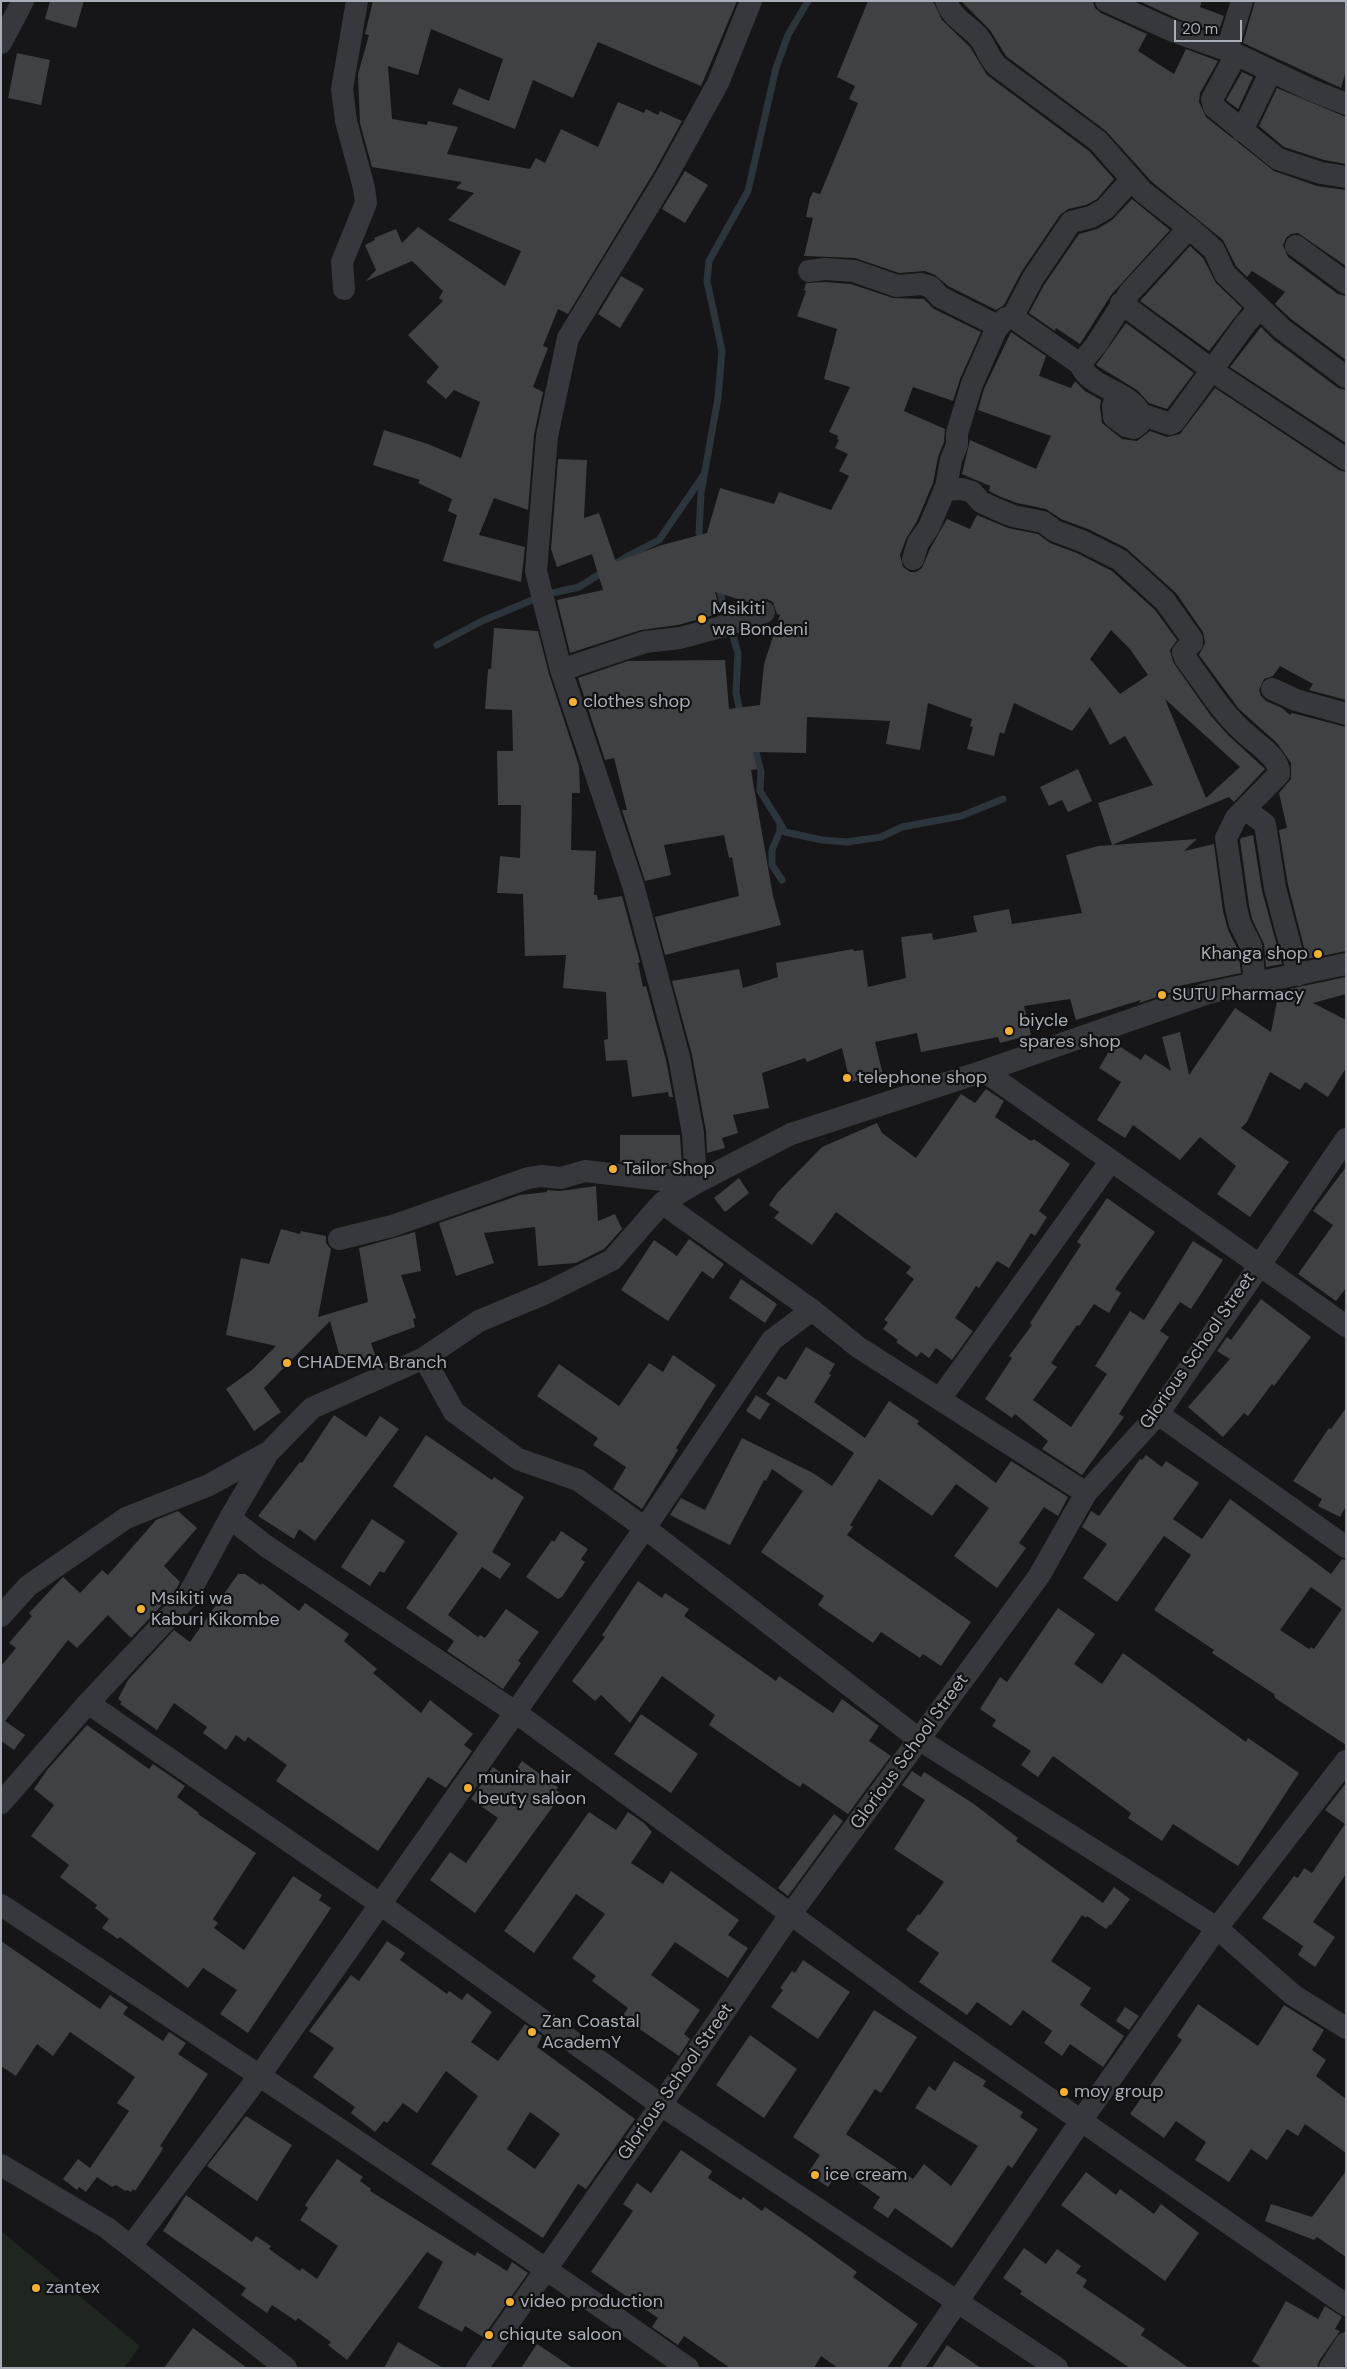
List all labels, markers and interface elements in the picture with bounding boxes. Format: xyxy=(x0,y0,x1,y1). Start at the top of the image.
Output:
scale bar xyxy=(1177,10,1244,42)
text: 20 m xyxy=(1182,19,1218,39)
place label: Msikiti wa Bondeni xyxy=(712,598,808,640)
marker: Msikiti wa Bondeni xyxy=(696,613,708,625)
place label: clothes shop xyxy=(583,691,690,713)
marker: clothes shop xyxy=(567,696,579,708)
place label: Khanga shop xyxy=(1201,943,1308,965)
marker: Khanga shop xyxy=(1312,948,1324,960)
place label: SUTU Pharmacy xyxy=(1172,984,1304,1006)
marker: SUTU Pharmacy xyxy=(1156,989,1168,1001)
place label: biycle spares shop xyxy=(1019,1010,1121,1052)
marker: biycle spares shop xyxy=(1003,1025,1015,1037)
place label: telephone shop xyxy=(857,1067,987,1089)
marker: telephone shop xyxy=(841,1072,853,1084)
place label: Tailor Shop xyxy=(623,1158,715,1180)
marker: Tailor Shop xyxy=(607,1163,619,1175)
street label: Glorious School Street xyxy=(1136,1268,1260,1434)
place label: CHADEMA Branch xyxy=(297,1352,447,1374)
marker: CHADEMA Branch xyxy=(281,1357,293,1369)
place label: Msikiti wa Kaburi Kikombe xyxy=(151,1588,280,1630)
marker: Msikiti wa Kaburi Kikombe xyxy=(135,1603,147,1615)
street label: Glorious School Street xyxy=(846,1670,974,1834)
place label: munira hair beuty saloon xyxy=(478,1767,586,1810)
marker: munira hair beuty saloon xyxy=(462,1782,474,1794)
street label: Glorious School Street xyxy=(614,1999,738,2165)
place label: Zan Coastal AcademY xyxy=(542,2011,640,2054)
marker: Zan Coastal AcademY xyxy=(526,2026,538,2038)
place label: moy group xyxy=(1074,2081,1163,2103)
marker: moy group xyxy=(1058,2086,1070,2098)
place label: ice cream xyxy=(825,2164,907,2186)
marker: ice cream xyxy=(809,2169,821,2181)
place label: zantex xyxy=(46,2277,100,2299)
marker: zantex xyxy=(30,2282,42,2294)
place label: video production xyxy=(520,2291,663,2313)
marker: video production xyxy=(504,2296,516,2308)
place label: chiqute saloon xyxy=(499,2324,622,2346)
marker: chiqute saloon xyxy=(483,2329,495,2341)

